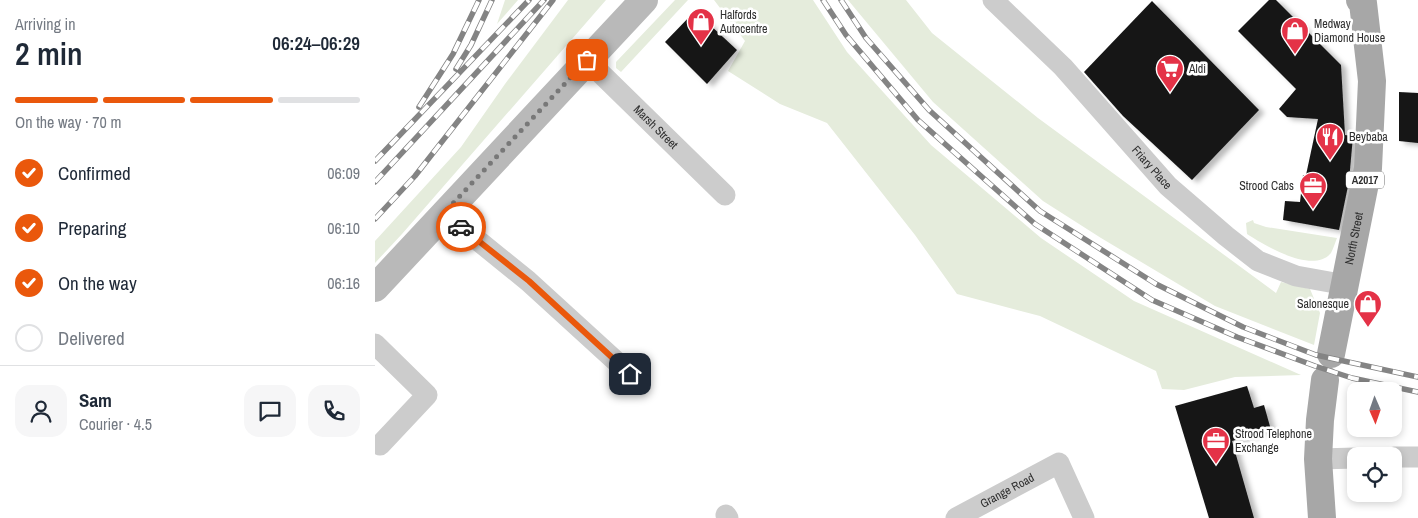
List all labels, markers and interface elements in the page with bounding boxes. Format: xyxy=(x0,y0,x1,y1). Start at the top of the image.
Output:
shop icon: Halfords Autocentre xyxy=(686,7,716,46)
place label: Halfords Autocentre xyxy=(719,7,768,37)
text: Arriving in xyxy=(15,13,76,35)
shop icon: Medway Diamond House xyxy=(1280,16,1310,55)
place label: Medway Diamond House xyxy=(1314,16,1385,46)
text: 06:24–06:29 xyxy=(272,30,360,56)
text: 2 min xyxy=(15,32,83,75)
pin xyxy=(566,39,608,81)
icon: bag xyxy=(573,46,601,74)
supermarket icon: Aldi xyxy=(1155,54,1185,93)
place label: Aldi xyxy=(1188,61,1206,77)
street label: Marsh Street xyxy=(630,102,682,153)
text: On the way · 70 m xyxy=(15,111,121,133)
restaurant icon: Beybaba xyxy=(1315,122,1345,161)
place label: Beybaba xyxy=(1349,129,1388,145)
street label: Friary Place xyxy=(1128,142,1175,193)
icon: check xyxy=(15,159,43,187)
text: Confirmed xyxy=(58,160,131,186)
text: 06:09 xyxy=(327,162,360,184)
office icon: Strood Cabs xyxy=(1298,171,1328,210)
road number: A2017 xyxy=(1346,172,1384,188)
place label: Strood Cabs xyxy=(1239,178,1294,194)
courier xyxy=(436,202,486,252)
street label: North Street xyxy=(1341,210,1367,266)
icon: car xyxy=(447,213,475,241)
icon: check xyxy=(15,214,43,242)
text: Preparing xyxy=(58,215,126,241)
text: 06:10 xyxy=(327,217,360,239)
icon: check xyxy=(15,269,43,297)
text: On the way xyxy=(58,270,137,296)
text: 06:16 xyxy=(327,272,360,294)
shop icon: Salonesque xyxy=(1353,289,1383,328)
place label: Salonesque xyxy=(1297,296,1349,312)
text: Delivered xyxy=(58,325,125,351)
pin xyxy=(609,353,651,395)
icon: home xyxy=(616,360,644,388)
north arrow xyxy=(1347,382,1403,438)
map controls xyxy=(1347,382,1402,502)
button: person xyxy=(15,385,67,437)
button: chat xyxy=(244,385,296,437)
button: phone xyxy=(308,385,360,437)
text: Sam xyxy=(79,387,112,413)
text: Courier · 4.5 xyxy=(79,413,152,435)
office icon: Strood Telephone Exchange xyxy=(1201,426,1231,465)
place label: Strood Telephone Exchange xyxy=(1235,426,1312,456)
button: locate xyxy=(1347,447,1402,502)
street label: Grange Road xyxy=(977,470,1037,512)

